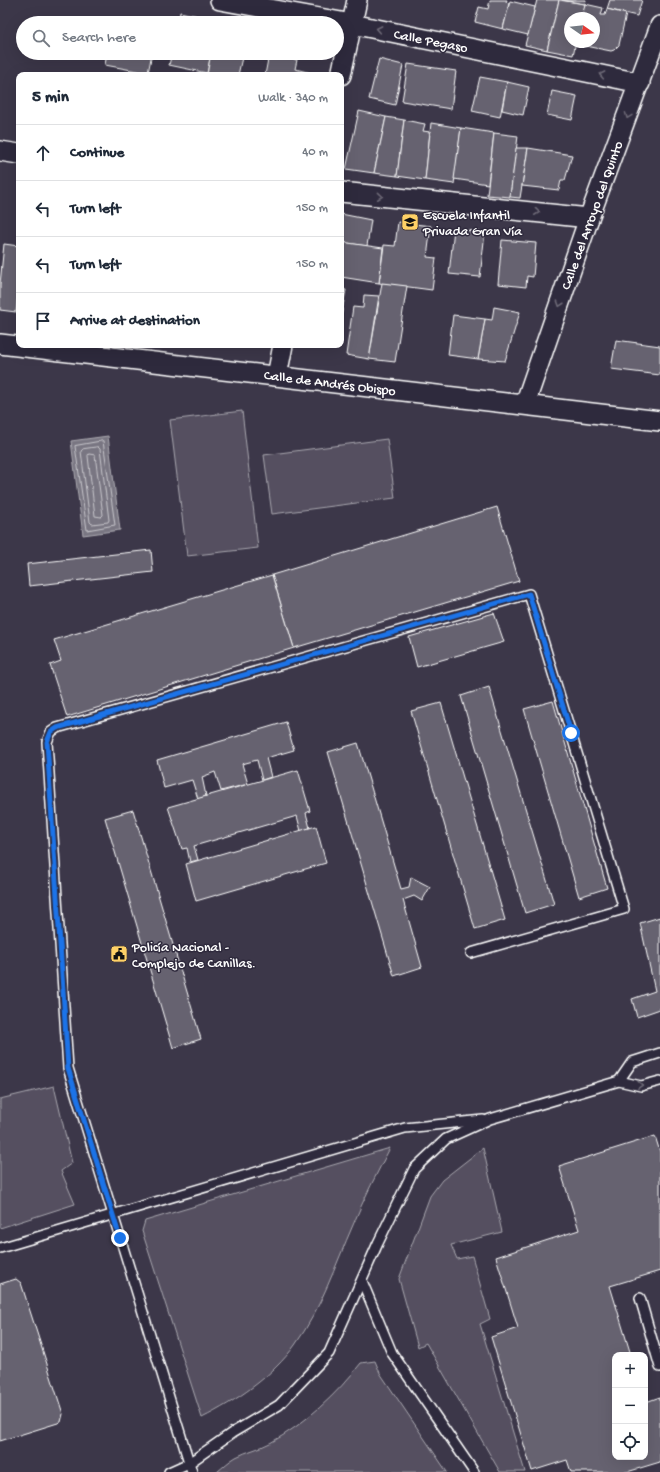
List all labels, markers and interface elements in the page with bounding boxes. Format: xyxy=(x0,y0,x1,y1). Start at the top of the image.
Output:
north arrow xyxy=(564,12,600,48)
search box xyxy=(16,16,344,60)
one-way arrow xyxy=(375,26,382,34)
icon: search xyxy=(30,27,52,49)
street label: Calle Pegaso xyxy=(392,27,469,58)
text: Search here xyxy=(62,29,136,47)
one-way arrow xyxy=(599,71,605,79)
text: 5 min xyxy=(32,88,69,108)
text: Walk · 340 m xyxy=(258,91,328,106)
one-way arrow xyxy=(624,112,632,119)
street label: Calle del Arroyo del Quinto xyxy=(558,139,628,293)
icon: ahead xyxy=(32,142,54,164)
text: Continue xyxy=(70,144,124,162)
text: 40 m xyxy=(302,145,328,160)
one-way arrow xyxy=(377,191,383,200)
icon: left xyxy=(32,198,54,220)
text: Turn left xyxy=(70,200,121,218)
text: 150 m xyxy=(296,201,328,216)
place label: Escuela Infantil Privada Gran Vía xyxy=(422,208,523,241)
one-way arrow xyxy=(534,208,540,217)
school or university icon: Escuela Infantil Privada Gran Vía xyxy=(400,212,420,232)
icon: left xyxy=(32,254,54,276)
text: Turn left xyxy=(70,256,121,274)
text: 150 m xyxy=(296,257,328,272)
one-way arrow xyxy=(556,300,564,307)
icon: arrive xyxy=(32,310,54,332)
text: Arrive at destination xyxy=(70,312,200,330)
street label: Calle de Andrés Obispo xyxy=(263,368,397,401)
route start xyxy=(562,724,580,742)
place label: Policía Nacional - Complejo de Canillas. xyxy=(131,940,256,973)
public building icon: Policía Nacional - Complejo de Canillas. xyxy=(109,944,129,964)
one-way arrow xyxy=(636,1080,643,1089)
route end xyxy=(111,1229,129,1247)
map controls xyxy=(612,1352,648,1460)
button: + xyxy=(612,1352,648,1388)
button: − xyxy=(612,1388,648,1424)
button: locate xyxy=(612,1424,648,1460)

